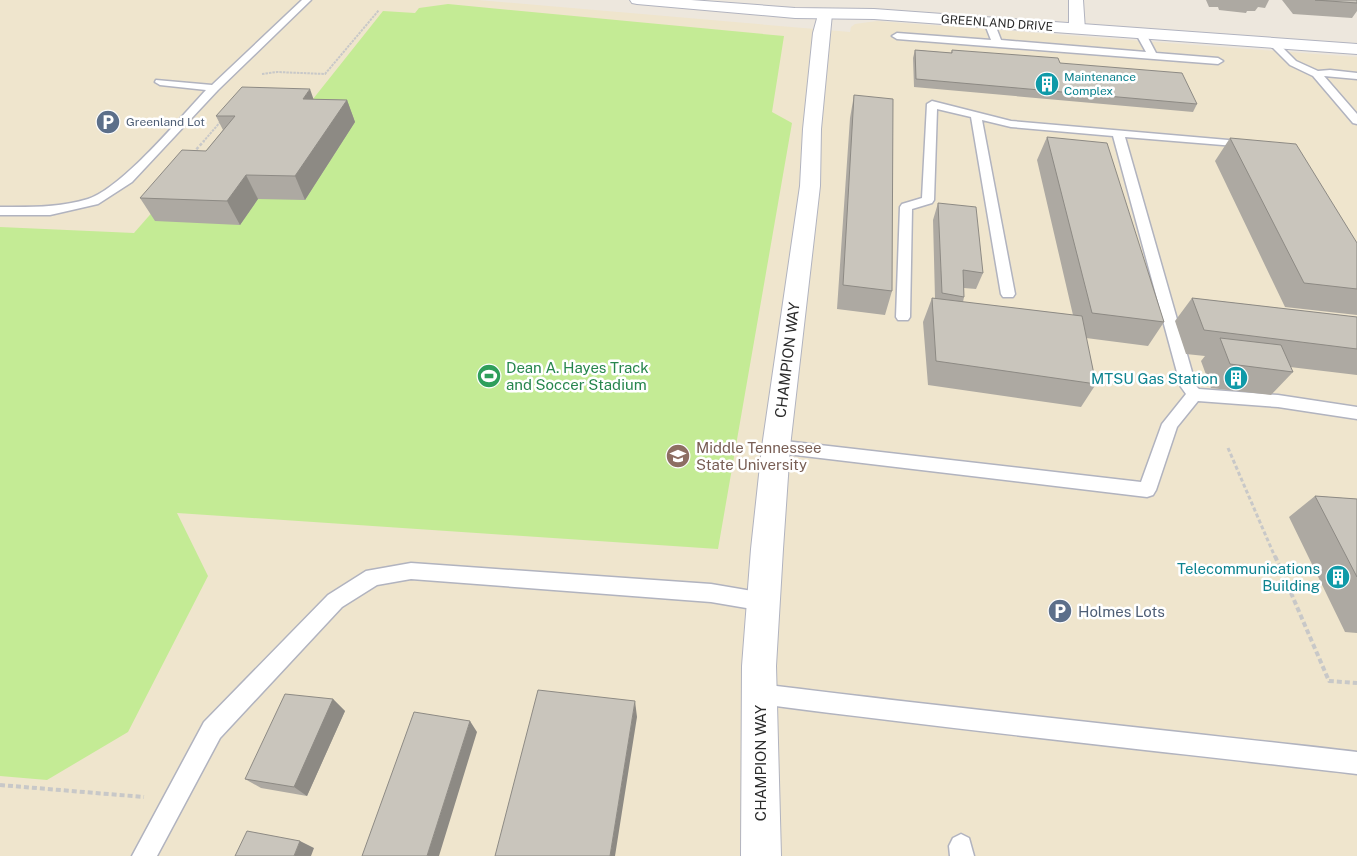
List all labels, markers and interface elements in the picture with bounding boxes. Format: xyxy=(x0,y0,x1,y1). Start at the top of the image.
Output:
street label: GREENLAND DRIVE xyxy=(941,12,1053,34)
place label: Maintenance Complex xyxy=(1064,70,1136,98)
building icon: Maintenance Complex xyxy=(1034,71,1060,97)
parking icon: Greenland Lot xyxy=(95,109,121,135)
place label: Greenland Lot xyxy=(126,115,205,129)
street label: CHAMPION WAY xyxy=(771,301,803,419)
place label: Dean A. Hayes Track and Soccer Stadium xyxy=(506,359,649,393)
sports icon: Dean A. Hayes Track and Soccer Stadium xyxy=(476,363,502,389)
building icon: MTSU Gas Station xyxy=(1223,365,1249,391)
place label: MTSU Gas Station xyxy=(1091,370,1218,387)
place label: Middle Tennessee State University xyxy=(696,439,821,473)
school or university icon: Middle Tennessee State University xyxy=(665,443,691,469)
place label: Telecommunications Building xyxy=(1177,560,1320,594)
building icon: Telecommunications Building xyxy=(1325,564,1351,590)
parking icon: Holmes Lots xyxy=(1047,598,1073,624)
place label: Holmes Lots xyxy=(1078,603,1165,620)
street label: CHAMPION WAY xyxy=(752,705,769,821)

